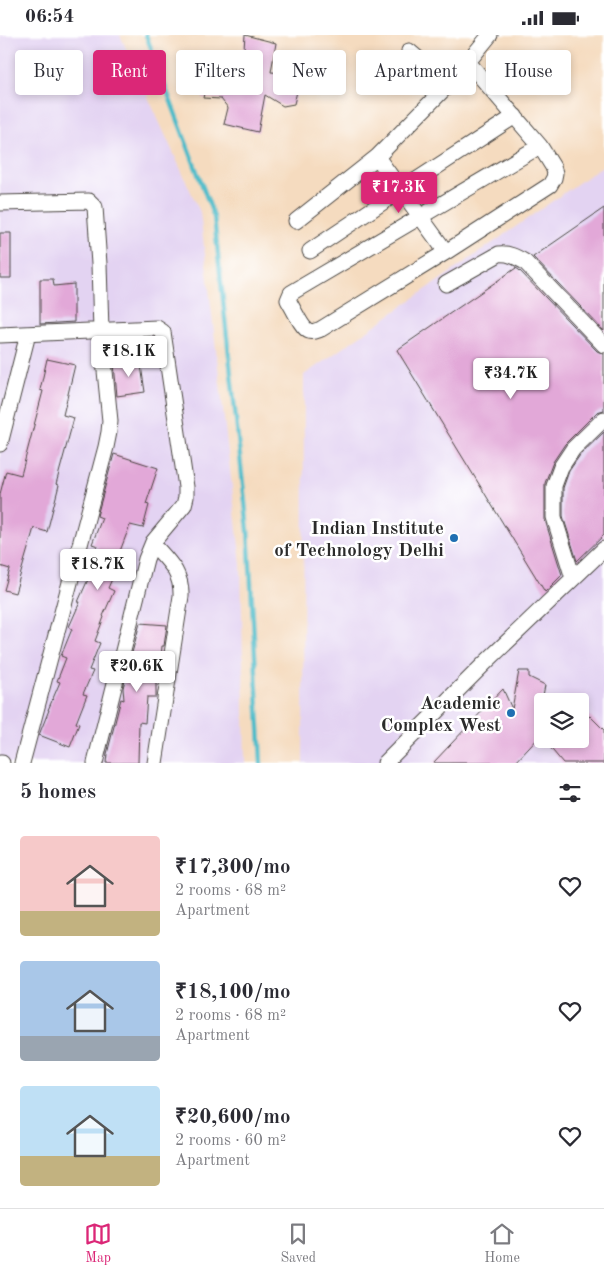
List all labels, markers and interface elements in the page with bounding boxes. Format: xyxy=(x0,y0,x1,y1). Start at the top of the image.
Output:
text: 06:54 xyxy=(25,8,74,27)
chip: Buy xyxy=(15,50,83,95)
chip: Rent xyxy=(93,50,166,95)
chip: Filters xyxy=(176,50,263,95)
chip: New xyxy=(273,50,346,95)
chip: Apartment xyxy=(356,50,476,95)
chip: House xyxy=(486,50,571,95)
pin: ₹17.3K xyxy=(358,171,440,214)
text: ₹17.3K xyxy=(372,180,426,196)
pin: ₹18.1K xyxy=(88,335,170,378)
text: ₹18.1K xyxy=(102,344,156,360)
pin: ₹34.7K xyxy=(470,357,552,400)
text: ₹34.7K xyxy=(484,366,538,382)
place label: Indian Institute of Technology Delhi xyxy=(274,520,444,561)
marker: Indian Institute of Technology Delhi xyxy=(448,532,460,544)
pin: ₹18.7K xyxy=(57,549,139,591)
text: ₹18.7K xyxy=(71,557,125,573)
pin: ₹20.6K xyxy=(96,651,178,693)
text: ₹20.6K xyxy=(110,659,164,675)
map controls xyxy=(534,693,589,748)
button: layers xyxy=(534,693,589,748)
place label: Academic Complex West xyxy=(381,695,501,736)
marker: Academic Complex West xyxy=(505,707,517,719)
icon: filters xyxy=(556,779,584,807)
text: 5 homes xyxy=(20,782,96,803)
icon: home xyxy=(60,856,120,916)
text: ₹17,300/mo xyxy=(175,857,291,878)
icon: heart xyxy=(556,872,584,900)
text: 2 rooms · 68 m² xyxy=(175,883,286,899)
text: Apartment xyxy=(175,903,250,919)
icon: home xyxy=(60,981,120,1041)
text: ₹18,100/mo xyxy=(175,982,291,1003)
icon: heart xyxy=(556,997,584,1025)
text: 2 rooms · 68 m² xyxy=(175,1008,286,1024)
text: Apartment xyxy=(175,1028,250,1044)
icon: home xyxy=(60,1106,120,1166)
text: ₹20,600/mo xyxy=(175,1107,291,1128)
icon: heart xyxy=(556,1122,584,1150)
text: 2 rooms · 60 m² xyxy=(175,1133,286,1149)
text: Apartment xyxy=(175,1153,250,1169)
tab: Map xyxy=(84,1220,112,1267)
tab: Saved xyxy=(280,1220,316,1267)
tab: Home xyxy=(484,1220,520,1267)

